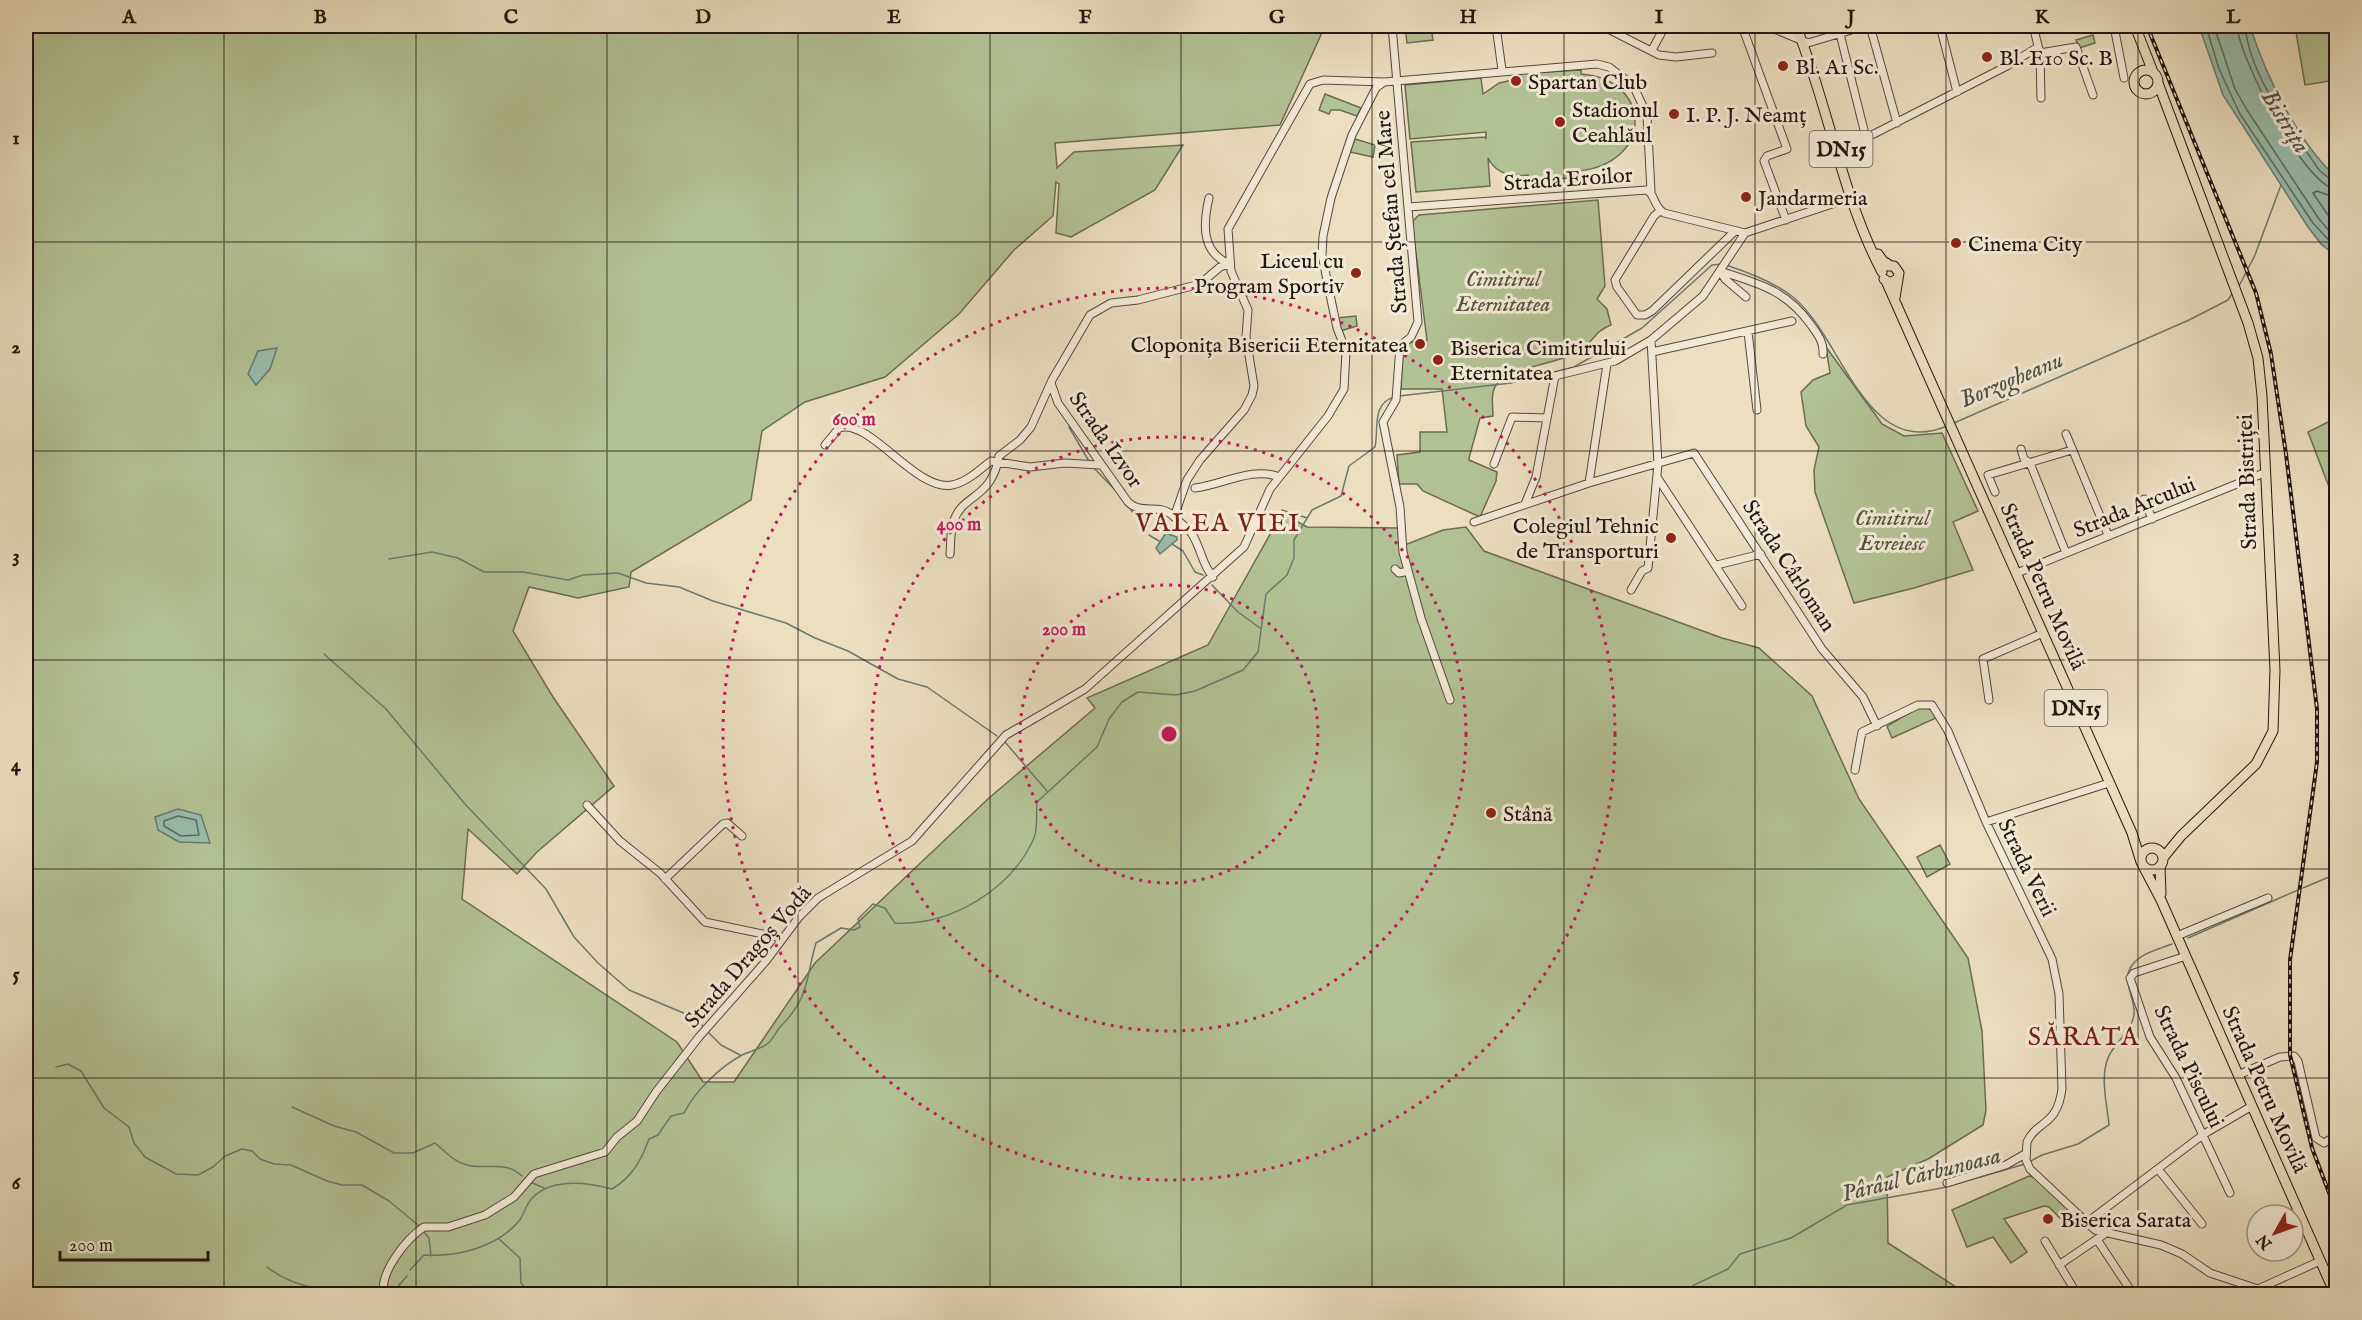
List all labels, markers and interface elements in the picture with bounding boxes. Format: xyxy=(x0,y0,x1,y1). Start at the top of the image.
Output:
text: A xyxy=(121,5,137,30)
text: B xyxy=(313,5,327,30)
text: C xyxy=(504,5,518,30)
text: D xyxy=(695,5,711,30)
text: E xyxy=(887,5,901,30)
text: F xyxy=(1079,5,1092,30)
text: G xyxy=(1269,5,1286,30)
text: H xyxy=(1459,5,1477,30)
text: I xyxy=(1655,5,1664,30)
text: J xyxy=(1844,5,1856,30)
text: K xyxy=(2035,5,2051,30)
text: L xyxy=(2226,5,2241,30)
place label: Bl. E10 Sc. B xyxy=(1999,45,2113,73)
marker: Bl. E10 Sc. B xyxy=(1980,50,1994,64)
place label: Bl. A1 Sc. xyxy=(1795,54,1878,82)
marker: Bl. A1 Sc. xyxy=(1776,59,1790,73)
place label: Spartan Club xyxy=(1528,69,1647,97)
marker: Spartan Club xyxy=(1509,74,1523,88)
water label: Bistrița xyxy=(2253,84,2316,160)
place label: Stadionul Ceahlăul xyxy=(1572,97,1659,150)
place label: I. P. J. Neamț xyxy=(1686,102,1807,130)
marker: I. P. J. Neamț xyxy=(1667,107,1681,121)
street label: Strada Ștefan cel Mare xyxy=(1369,109,1415,315)
marker: Stadionul Ceahlăul xyxy=(1553,115,1567,129)
text: 1 xyxy=(12,126,20,151)
road number: DN15 xyxy=(1810,131,1872,167)
street label: Strada Eroilor xyxy=(1503,162,1634,198)
place label: Jandarmeria xyxy=(1755,185,1868,213)
marker: Jandarmeria xyxy=(1739,190,1753,204)
place label: Cinema City xyxy=(1968,231,2083,259)
marker: Cinema City xyxy=(1949,236,1963,250)
place label: Liceul cu Program Sportiv xyxy=(1194,248,1344,301)
marker: Liceul cu Program Sportiv xyxy=(1349,266,1363,280)
park label: Cimitirul Eternitatea xyxy=(1455,266,1550,319)
place label: Cloponița Bisericii Eternitatea xyxy=(1130,332,1408,360)
text: 2 xyxy=(11,335,21,360)
place label: Biserica Cimitirului Eternitatea xyxy=(1450,335,1626,388)
marker: Cloponița Bisericii Eternitatea xyxy=(1413,337,1427,351)
water label: Borzogheanu xyxy=(1955,345,2068,416)
marker: Biserica Cimitirului Eternitatea xyxy=(1431,353,1445,367)
street label: Strada Izvor xyxy=(1062,386,1149,494)
text: 600 m xyxy=(832,409,876,432)
street label: Strada Bistriței xyxy=(2232,414,2264,550)
street label: Strada Arcului xyxy=(2069,471,2200,545)
street label: Strada Cârloman xyxy=(1735,495,1842,638)
street label: Strada Petru Movilă xyxy=(1993,499,2092,675)
park label: Cimitirul Evreiesc xyxy=(1855,505,1931,558)
district label: VALEA VIEI xyxy=(1134,507,1301,540)
place label: Colegiul Tehnic de Transporturi xyxy=(1513,513,1659,566)
text: 400 m xyxy=(937,514,981,537)
marker: Colegiul Tehnic de Transporturi xyxy=(1664,531,1678,545)
text: 3 xyxy=(12,544,20,569)
text: 200 m xyxy=(1042,619,1086,642)
road number: DN15 xyxy=(2044,690,2108,726)
centre of rings xyxy=(1159,724,1179,744)
text: 4 xyxy=(11,753,22,778)
place label: Stână xyxy=(1503,801,1553,829)
marker: Stână xyxy=(1484,806,1498,820)
street label: Strada Verii xyxy=(1990,814,2062,922)
street label: Strada Dragoș Vodă xyxy=(679,880,819,1035)
text: 5 xyxy=(12,962,20,987)
street label: Strada Piscului xyxy=(2146,1001,2230,1133)
street label: Strada Petru Movilă xyxy=(2215,1002,2314,1178)
district label: SĂRATA xyxy=(2028,1021,2140,1054)
water label: Pârâul Cărbunoasa xyxy=(1838,1141,2004,1210)
text: 6 xyxy=(12,1171,22,1196)
north arrow xyxy=(2245,1203,2305,1263)
place label: Biserica Sarata xyxy=(2060,1207,2192,1235)
marker: Biserica Sarata xyxy=(2041,1212,2055,1226)
scale bar xyxy=(60,1224,208,1262)
text: N xyxy=(2253,1230,2278,1254)
text: 200 m xyxy=(69,1235,113,1258)

